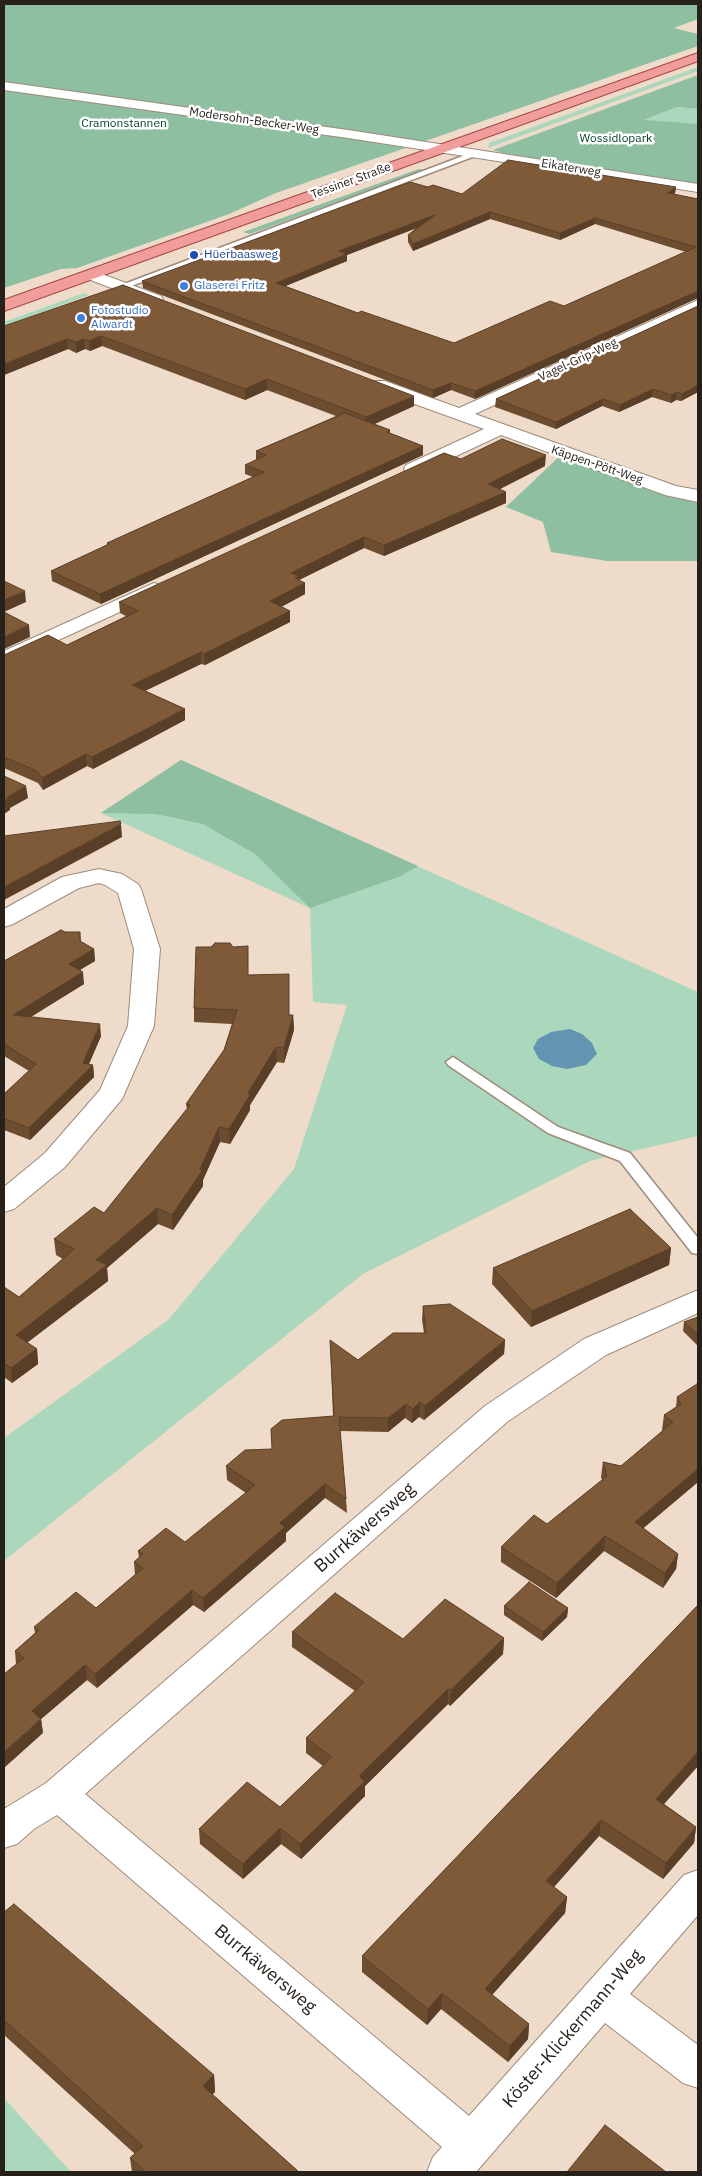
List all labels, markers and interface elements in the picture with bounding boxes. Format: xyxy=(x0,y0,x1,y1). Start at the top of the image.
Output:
street label: Modersohn-Becker-Weg xyxy=(188,105,320,137)
park label: Cramonstannen xyxy=(81,117,167,131)
park label: Wossidlopark xyxy=(580,132,652,146)
street label: Eikaterweg xyxy=(540,156,602,180)
street label: Tessiner Straße xyxy=(309,160,393,202)
place label: Hüerbaasweg xyxy=(204,248,278,262)
marker: Hüerbaasweg xyxy=(188,249,200,261)
place label: Glaserei Fritz xyxy=(194,279,265,293)
marker: Glaserei Fritz xyxy=(178,280,190,292)
place label: Fotostudio Alwardt xyxy=(91,304,148,332)
marker: Fotostudio Alwardt xyxy=(75,312,87,324)
street label: Vagel-Grip-Weg xyxy=(536,335,620,385)
street label: Käppen-Pött-Weg xyxy=(549,443,645,487)
street label: Burrkäwersweg xyxy=(310,1478,420,1578)
street label: Burrkäwersweg xyxy=(210,1920,320,2018)
street label: Köster-Klickermann-Weg xyxy=(498,1945,648,2113)

